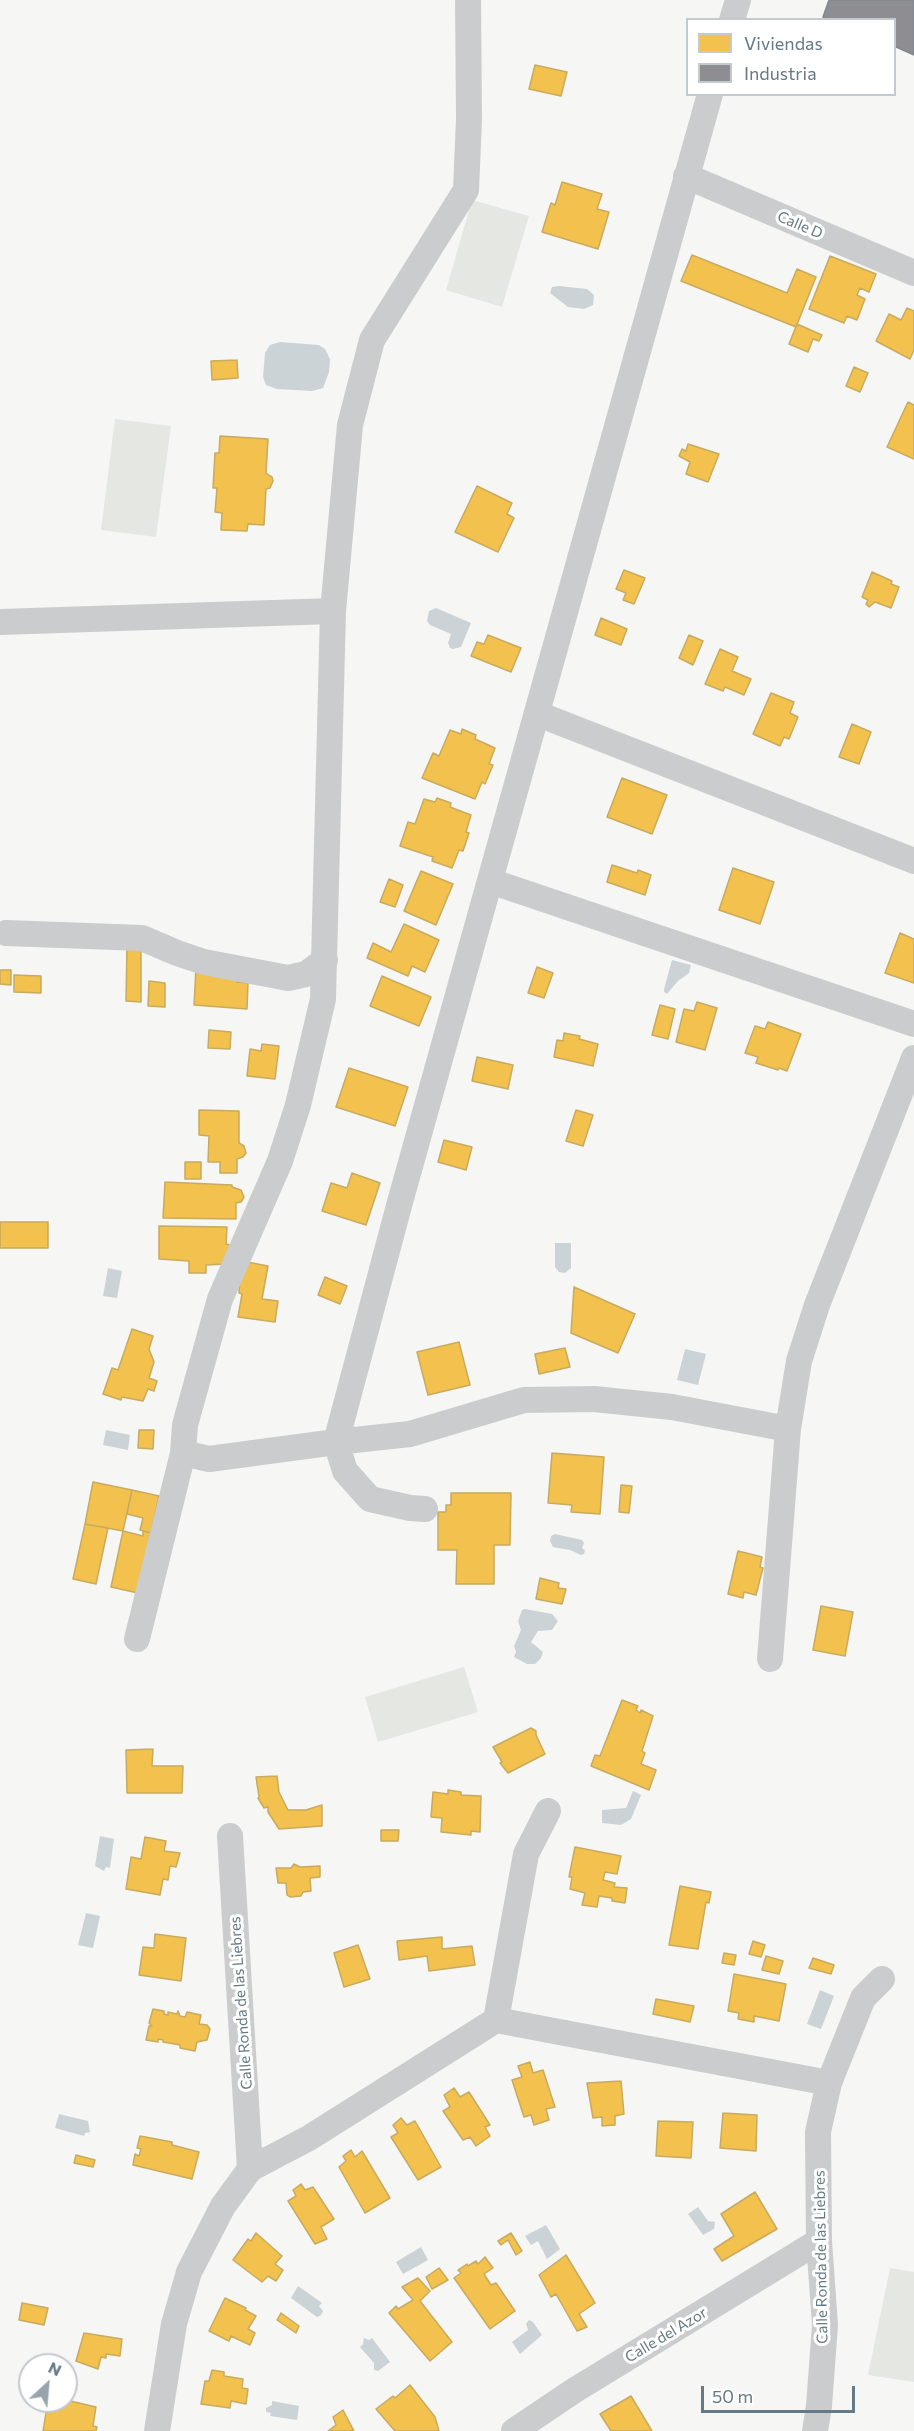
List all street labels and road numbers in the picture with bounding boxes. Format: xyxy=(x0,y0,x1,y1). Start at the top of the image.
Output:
street label: Calle D xyxy=(775,207,825,243)
street label: Calle Ronda de las Liebres xyxy=(226,1916,256,2090)
street label: Calle Ronda de las Liebres xyxy=(810,2170,832,2344)
street label: Calle del Azor xyxy=(622,2303,710,2367)

